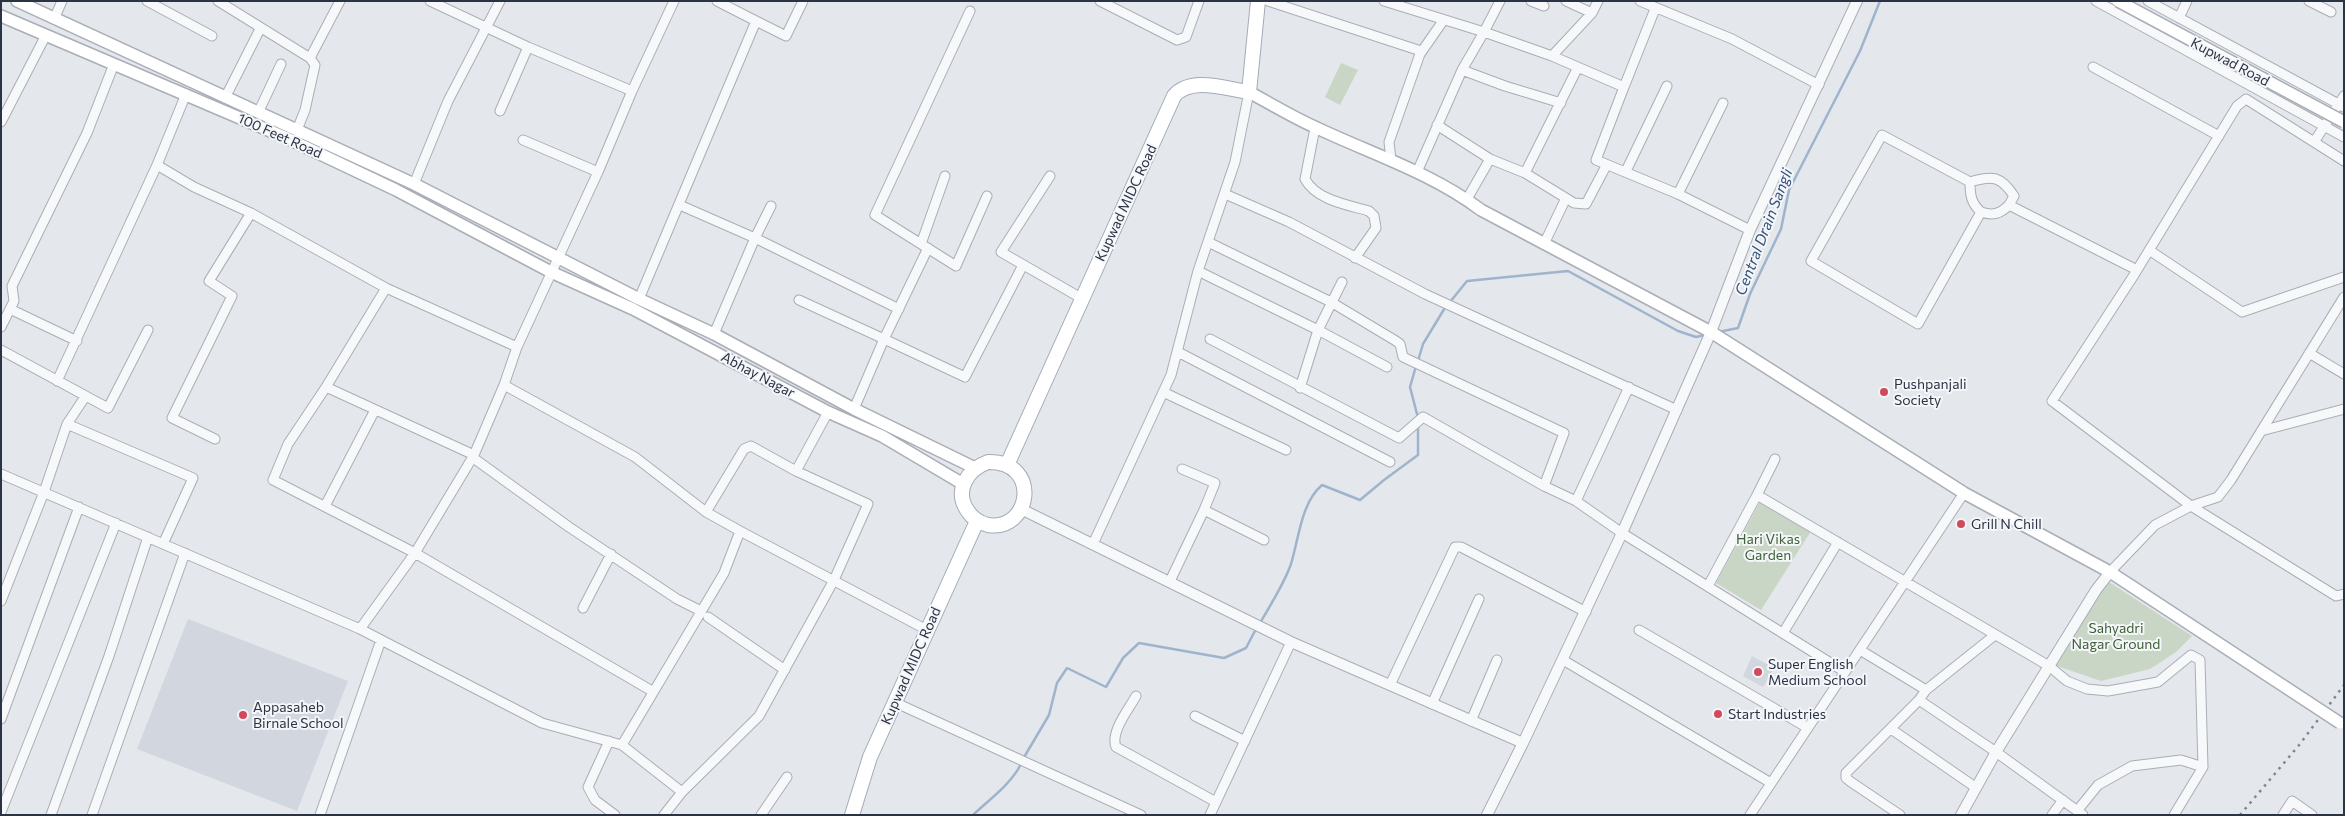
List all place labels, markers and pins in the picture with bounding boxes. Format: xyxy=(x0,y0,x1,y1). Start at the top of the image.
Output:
place label: Pushpanjali Society xyxy=(1894,376,1967,408)
marker: Pushpanjali Society xyxy=(1878,386,1890,398)
place label: Grill N Chill xyxy=(1971,516,2042,532)
marker: Grill N Chill xyxy=(1955,518,1967,530)
place label: Super English Medium School xyxy=(1768,656,1867,689)
marker: Super English Medium School xyxy=(1752,666,1764,678)
place label: Appasaheb Birnale School xyxy=(253,699,344,732)
place label: Start Industries xyxy=(1728,706,1826,722)
marker: Start Industries xyxy=(1712,708,1724,720)
marker: Appasaheb Birnale School xyxy=(237,709,249,721)

